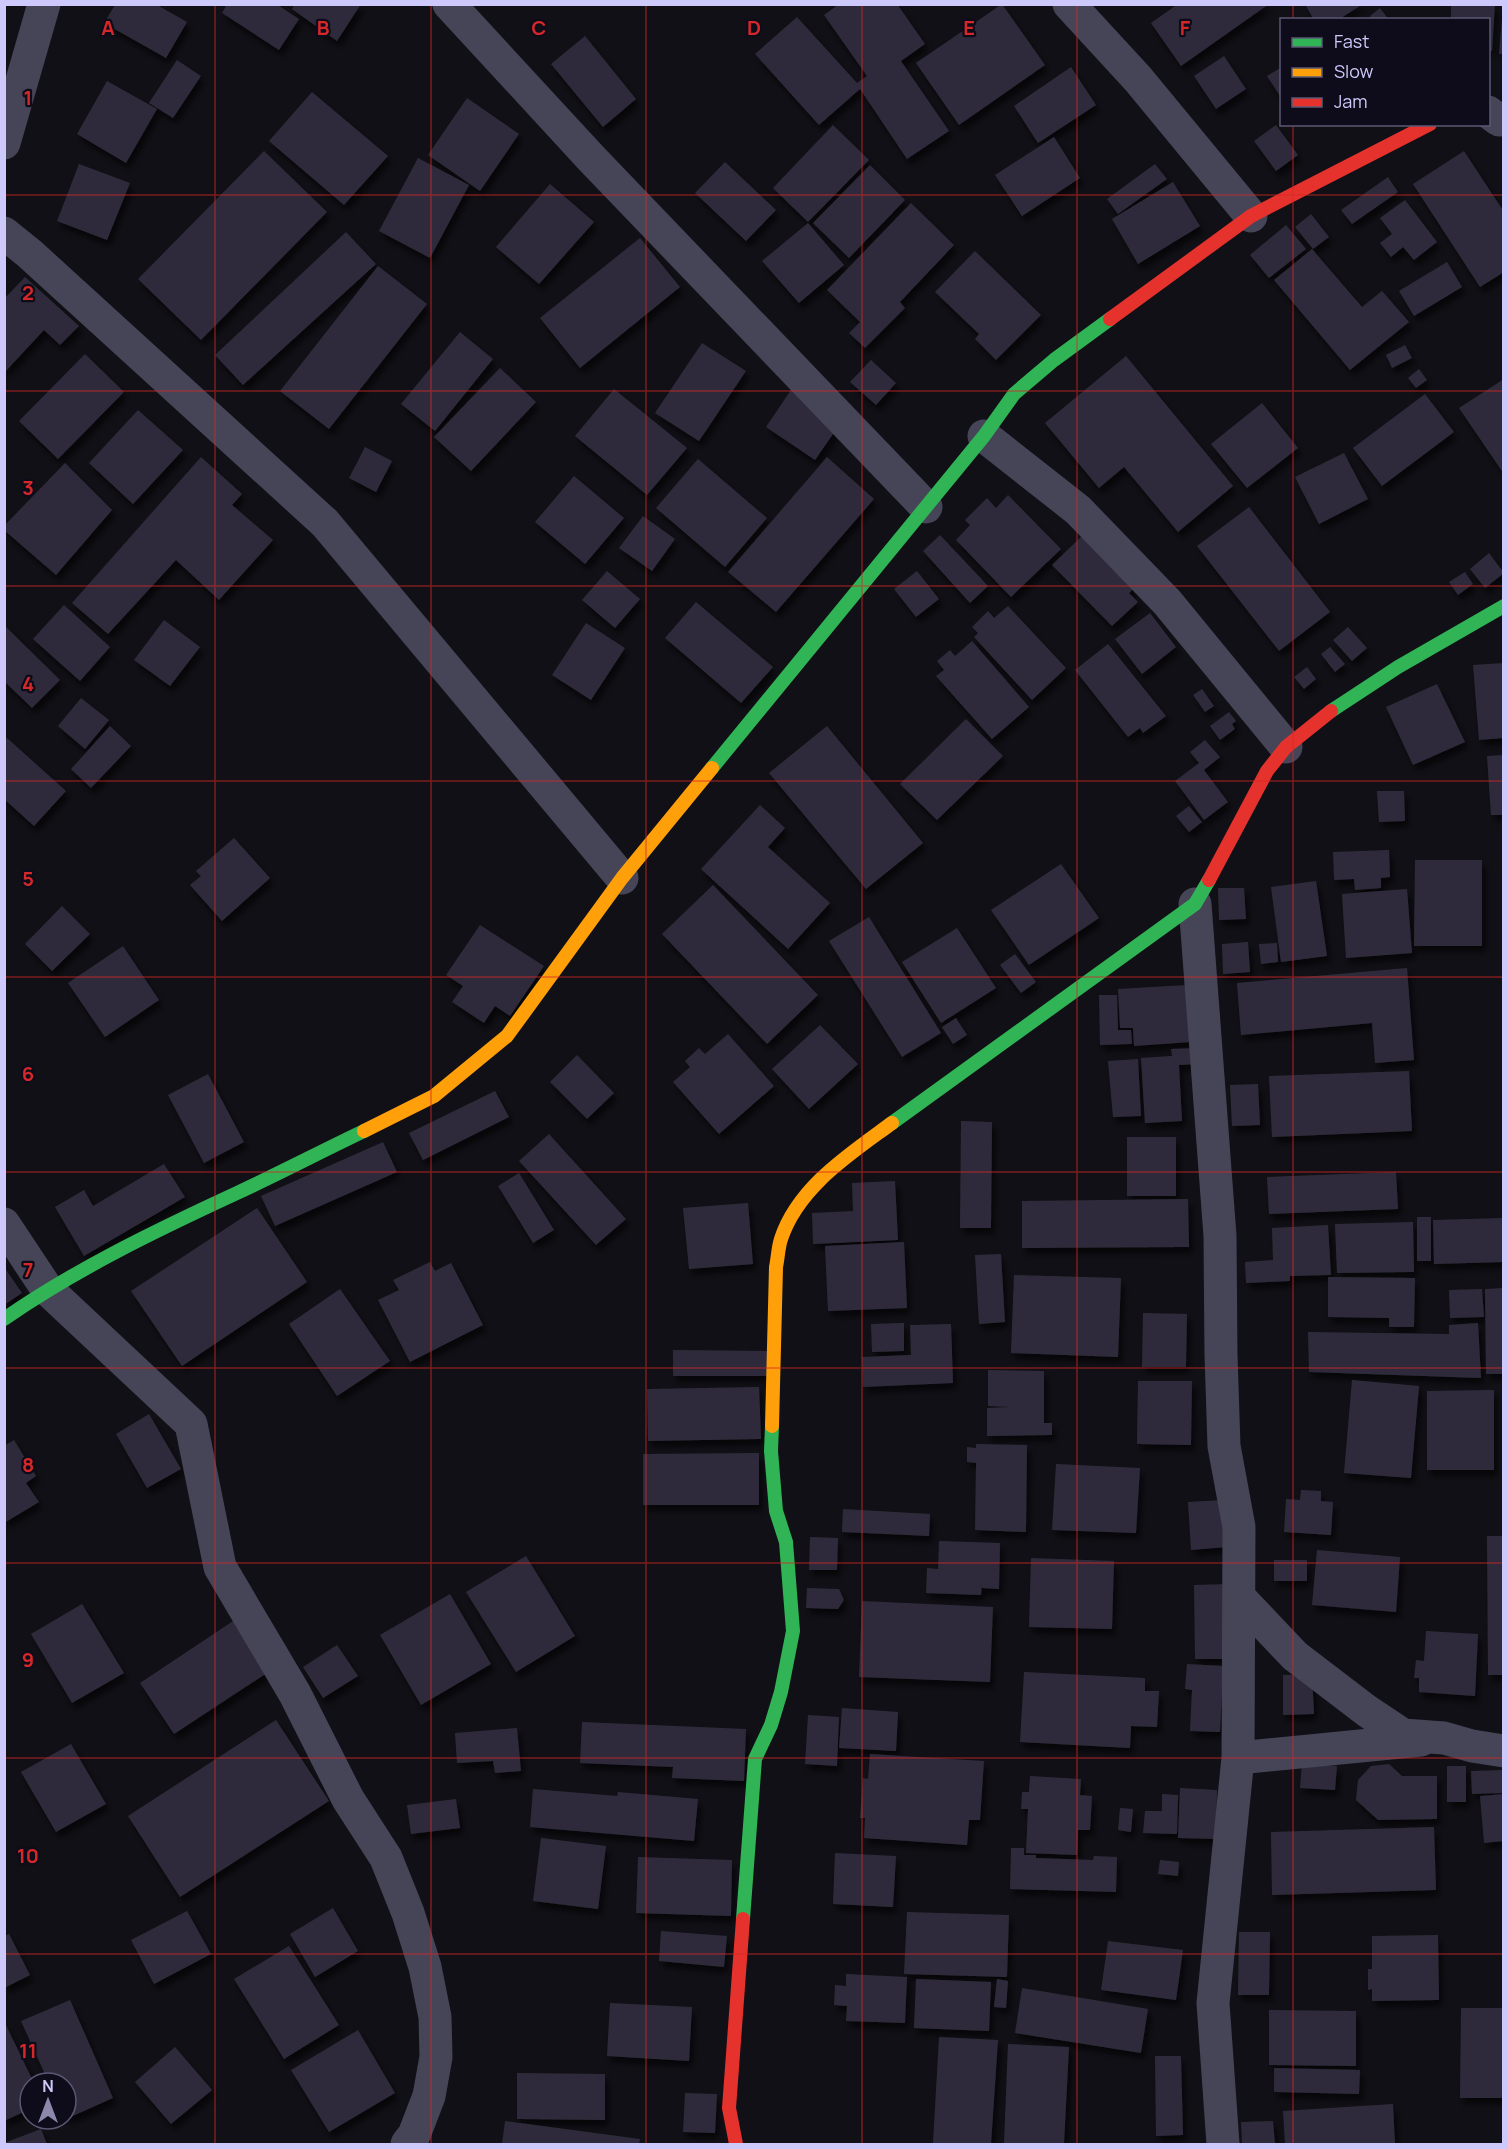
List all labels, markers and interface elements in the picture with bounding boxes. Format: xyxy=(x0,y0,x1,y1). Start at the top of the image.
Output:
text: A xyxy=(101,14,115,41)
text: B xyxy=(317,14,330,41)
text: C xyxy=(532,14,546,41)
text: D xyxy=(747,14,761,41)
text: E xyxy=(963,14,975,41)
text: F xyxy=(1180,14,1191,41)
legend xyxy=(1280,18,1490,126)
text: Fast xyxy=(1334,29,1369,53)
text: Slow xyxy=(1334,59,1374,83)
text: 1 xyxy=(24,84,32,111)
text: Jam xyxy=(1334,89,1368,113)
text: 2 xyxy=(22,279,34,306)
text: 3 xyxy=(22,474,34,501)
text: 4 xyxy=(22,670,34,697)
text: 5 xyxy=(22,865,34,892)
text: 6 xyxy=(22,1060,34,1087)
text: 7 xyxy=(23,1256,33,1283)
text: 8 xyxy=(22,1451,34,1478)
text: 9 xyxy=(22,1646,34,1673)
text: 10 xyxy=(17,1842,39,1869)
text: 11 xyxy=(19,2037,37,2064)
north arrow xyxy=(18,2071,78,2131)
text: N xyxy=(42,2075,54,2097)

